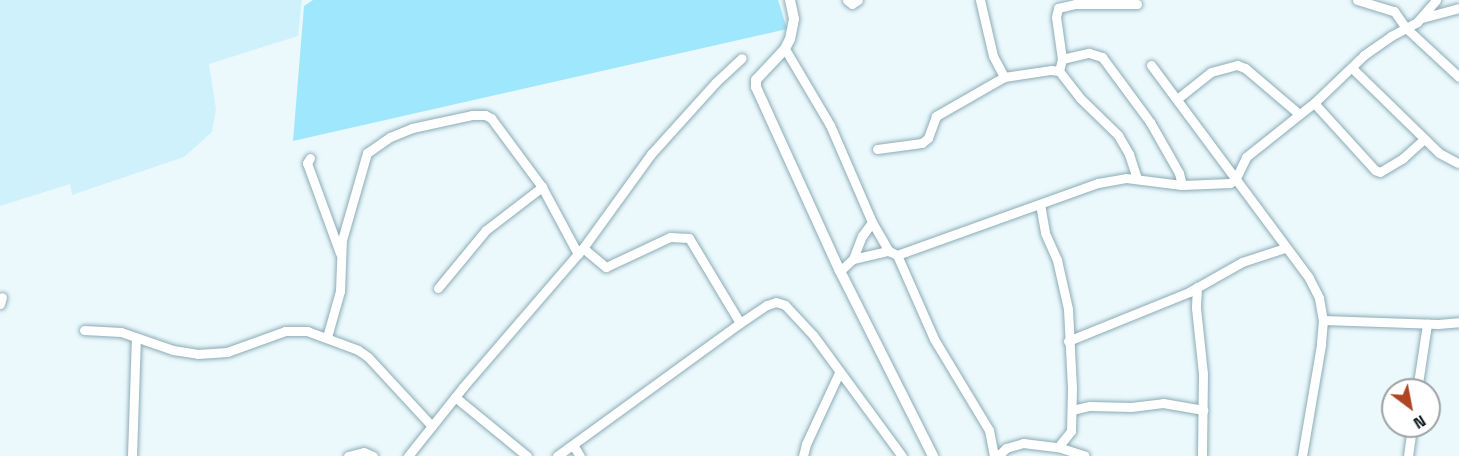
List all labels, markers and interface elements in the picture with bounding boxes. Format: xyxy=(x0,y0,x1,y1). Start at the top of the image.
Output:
north arrow xyxy=(1381,378,1441,438)
text: N xyxy=(1410,410,1430,434)

